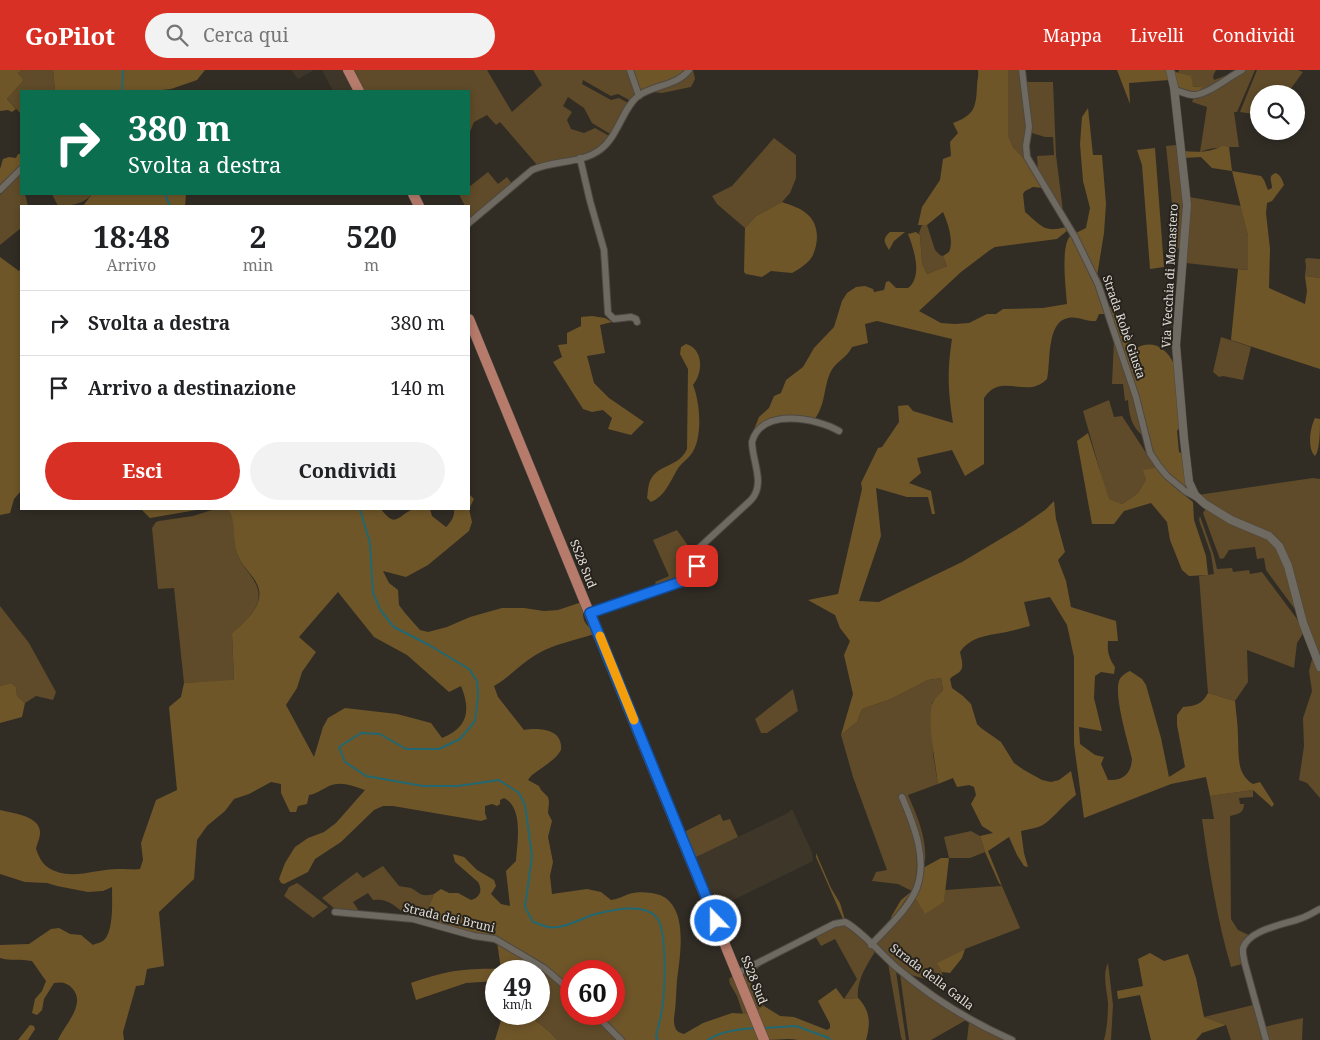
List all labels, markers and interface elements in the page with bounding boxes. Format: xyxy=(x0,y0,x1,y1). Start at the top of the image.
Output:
search box xyxy=(145,13,495,58)
text: GoPilot xyxy=(25,19,115,52)
icon: search xyxy=(163,21,191,49)
text: Cerca qui xyxy=(203,22,288,48)
text: Mappa xyxy=(1043,23,1102,47)
text: Livelli xyxy=(1130,23,1184,47)
text: Condividi xyxy=(1212,23,1295,47)
map controls xyxy=(1250,85,1305,140)
button: search xyxy=(1250,85,1305,140)
text: 380 m xyxy=(128,104,231,151)
icon: right xyxy=(45,110,110,175)
text: Svolta a destra xyxy=(128,149,281,179)
street label: Via Vecchia di Monastero xyxy=(1157,203,1182,349)
text: 18:48 xyxy=(93,216,170,257)
text: 2 xyxy=(250,216,266,257)
text: 520 xyxy=(346,216,397,257)
text: Arrivo xyxy=(106,254,156,276)
text: min xyxy=(243,254,273,276)
text: m xyxy=(364,254,379,276)
street label: Strada Robè Giusta xyxy=(1099,273,1150,381)
icon: right xyxy=(45,309,73,337)
text: Svolta a destra xyxy=(88,310,230,336)
text: 380 m xyxy=(390,310,445,336)
icon: arrive xyxy=(45,374,73,402)
text: Arrivo a destinazione xyxy=(88,375,296,401)
text: 140 m xyxy=(390,375,445,401)
button: Esci xyxy=(45,442,240,500)
button: Condividi xyxy=(250,442,445,500)
street label: SS28 Sud xyxy=(566,537,601,591)
pin xyxy=(676,545,718,587)
icon: arrive xyxy=(683,552,711,580)
position arrow xyxy=(689,894,741,946)
street label: Strada dei Bruni xyxy=(402,899,497,936)
street label: Strada della Galla xyxy=(887,939,978,1014)
street label: SS28 Sud xyxy=(737,953,772,1007)
speed limit sign: 60 xyxy=(560,960,625,1025)
text: 49 xyxy=(503,969,532,1003)
text: km/h xyxy=(503,996,532,1013)

